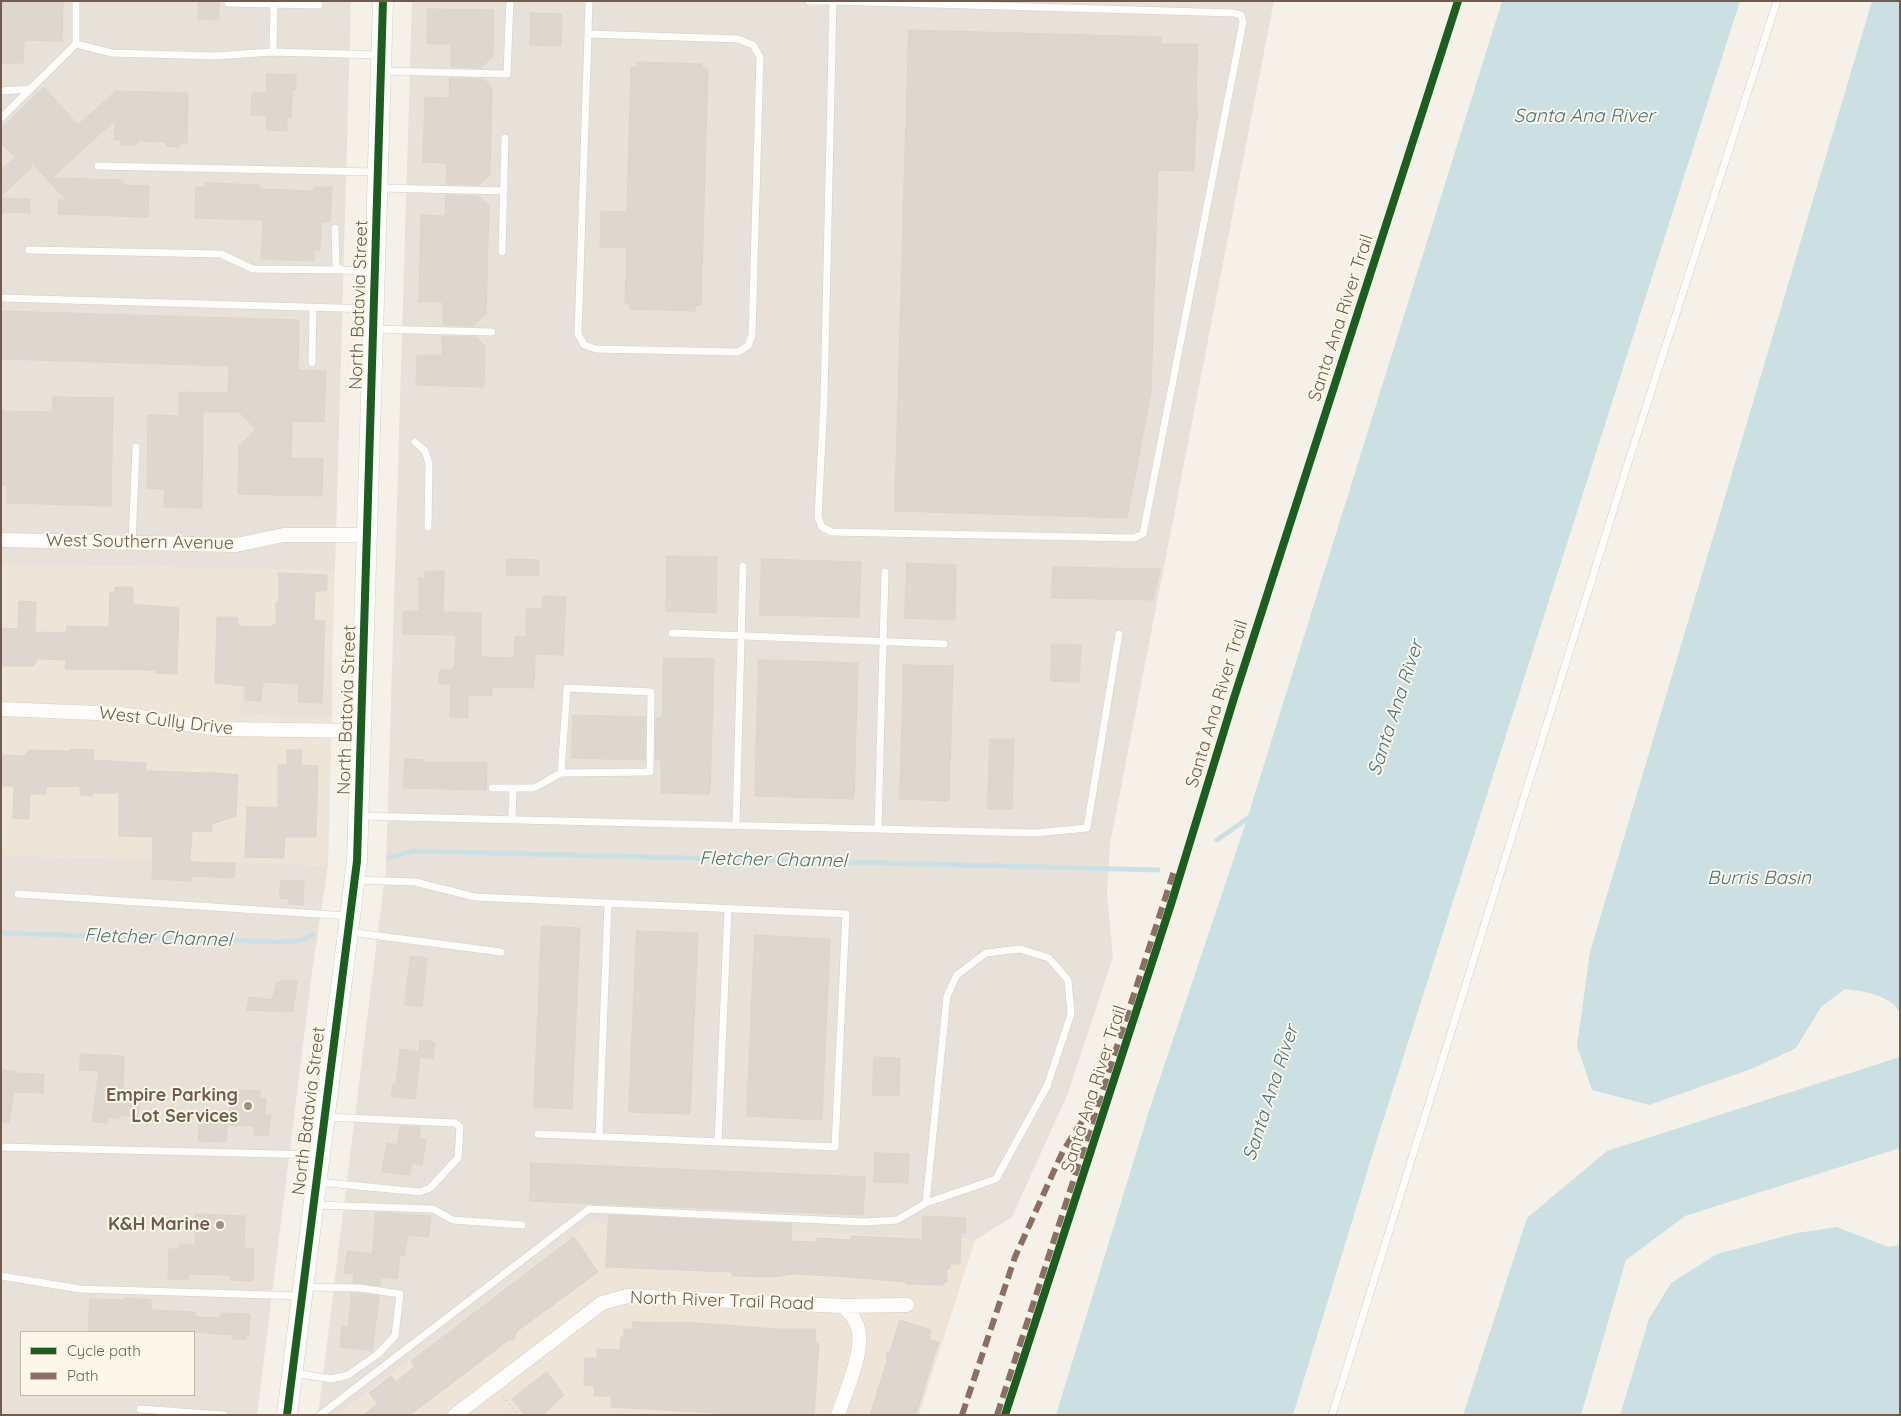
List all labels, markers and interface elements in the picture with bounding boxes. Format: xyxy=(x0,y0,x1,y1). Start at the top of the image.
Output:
water label: Santa Ana River xyxy=(1513,105,1655,127)
street label: North Batavia Street xyxy=(345,220,373,390)
street label: Santa Ana River Trail xyxy=(1304,232,1378,404)
street label: West Southern Avenue xyxy=(46,530,234,554)
street label: Santa Ana River Trail xyxy=(1181,618,1253,790)
street label: North Batavia Street xyxy=(333,625,361,795)
water label: Santa Ana River xyxy=(1363,637,1429,779)
street label: West Cully Drive xyxy=(98,702,234,740)
water label: Fletcher Channel xyxy=(699,847,847,873)
water label: Burris Basin xyxy=(1707,867,1811,889)
water label: Fletcher Channel xyxy=(84,924,232,952)
street label: Santa Ana River Trail xyxy=(1057,1003,1131,1175)
water label: Santa Ana River xyxy=(1238,1022,1304,1164)
street label: North Batavia Street xyxy=(288,1025,330,1197)
place label: Empire Parking Lot Services xyxy=(106,1085,238,1128)
marker: Empire Parking Lot Services xyxy=(242,1100,254,1112)
place label: K&H Marine xyxy=(108,1214,210,1236)
marker: K&H Marine xyxy=(214,1219,226,1231)
street label: North River Trail Road xyxy=(629,1287,815,1315)
legend xyxy=(20,1331,195,1396)
text: Cycle path xyxy=(67,1341,141,1360)
text: Path xyxy=(67,1366,99,1385)

